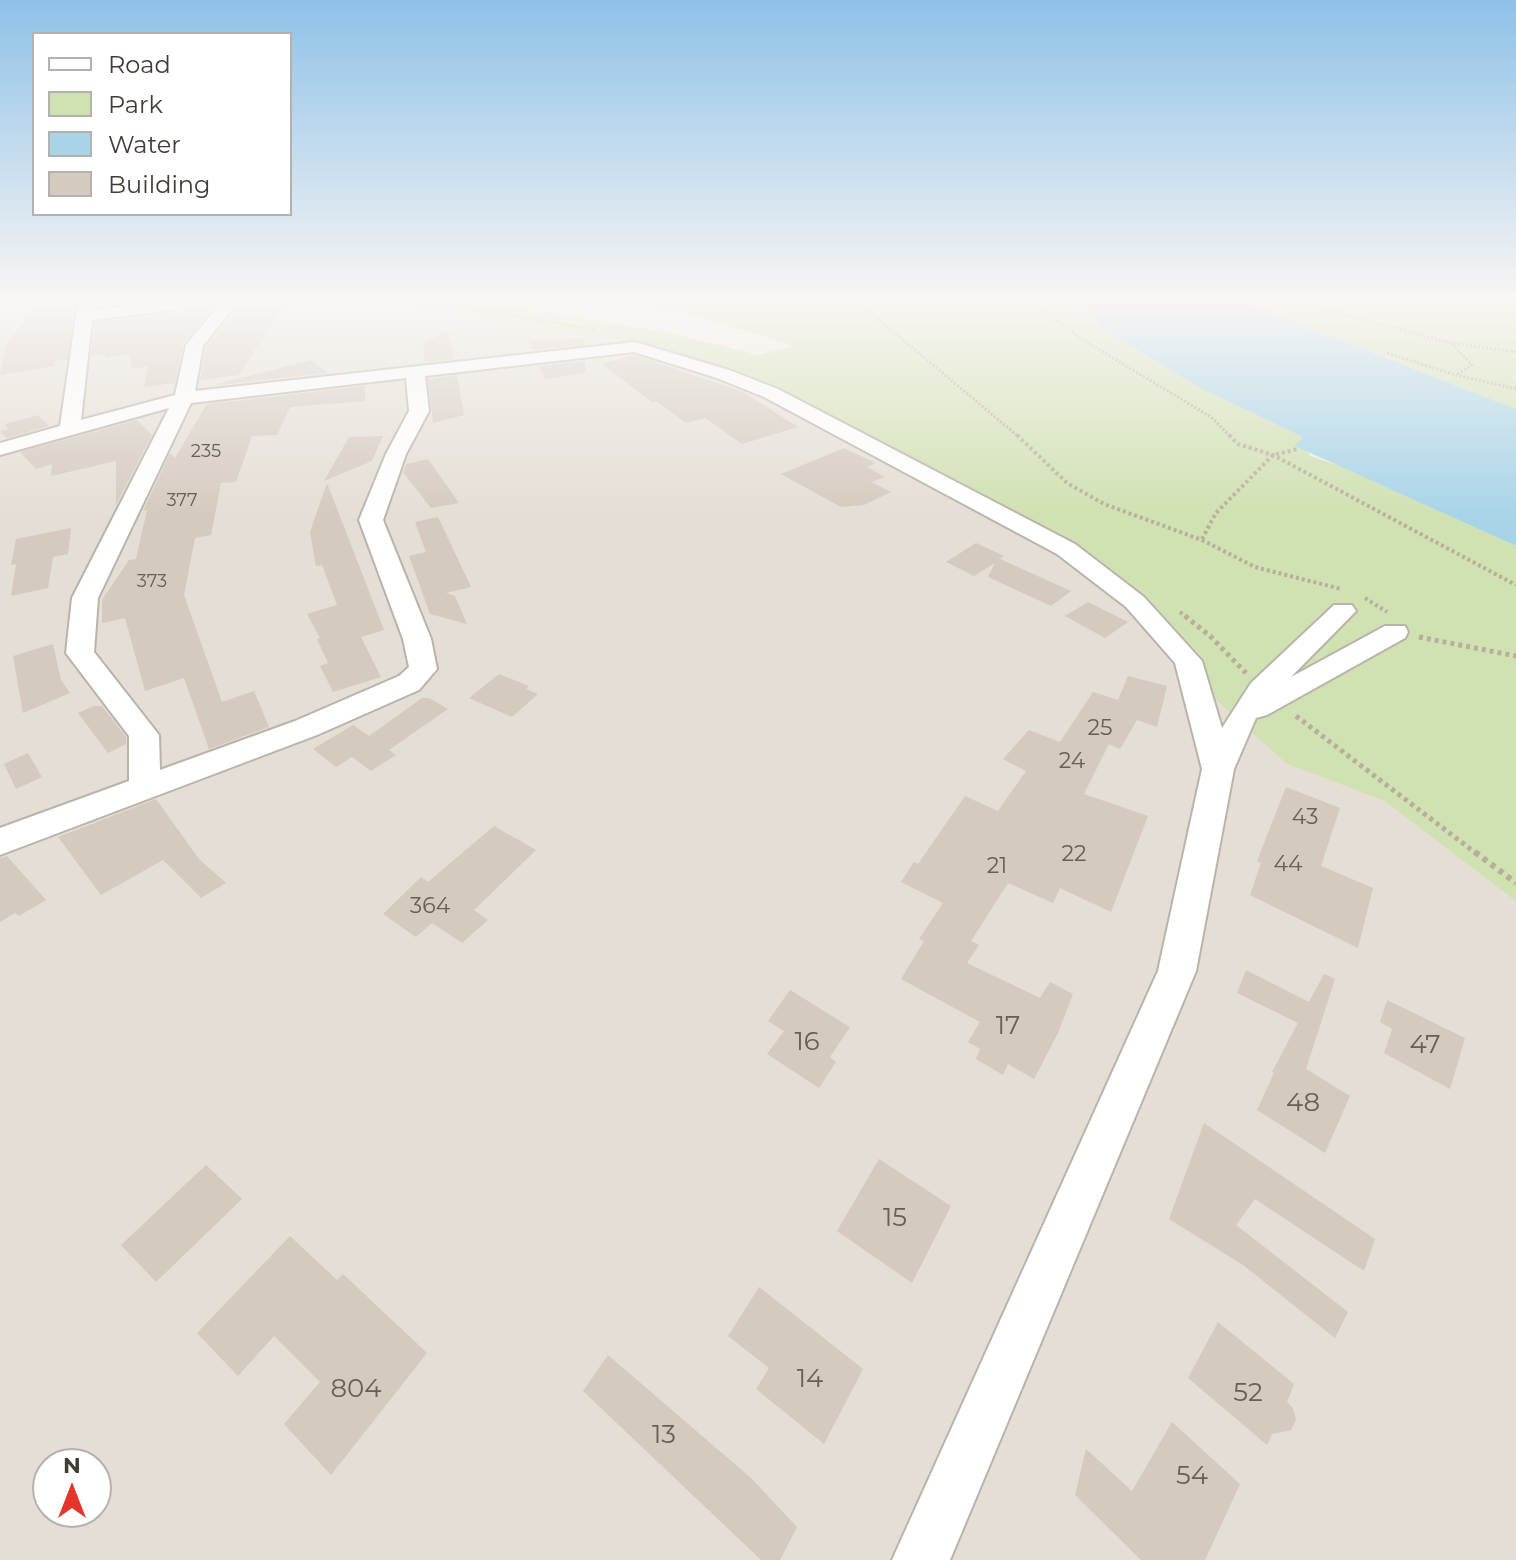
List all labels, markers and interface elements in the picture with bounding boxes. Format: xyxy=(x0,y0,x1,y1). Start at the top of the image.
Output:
legend xyxy=(32,32,292,216)
text: Road xyxy=(108,50,171,79)
text: Park xyxy=(108,90,163,119)
text: Water xyxy=(108,130,181,159)
text: Building xyxy=(108,170,211,199)
house number: 235 xyxy=(191,441,221,463)
house number: 377 xyxy=(166,490,198,512)
house number: 373 xyxy=(137,571,167,593)
house number: 25 xyxy=(1088,716,1112,742)
house number: 24 xyxy=(1059,749,1085,775)
house number: 43 xyxy=(1292,805,1318,831)
house number: 22 xyxy=(1062,842,1086,868)
house number: 44 xyxy=(1273,852,1303,878)
house number: 21 xyxy=(987,854,1007,880)
house number: 364 xyxy=(410,894,450,920)
house number: 17 xyxy=(996,1010,1020,1042)
house number: 16 xyxy=(794,1026,820,1058)
house number: 47 xyxy=(1409,1029,1441,1061)
house number: 48 xyxy=(1286,1087,1320,1119)
house number: 15 xyxy=(883,1202,907,1234)
house number: 14 xyxy=(797,1363,823,1395)
house number: 804 xyxy=(331,1373,381,1405)
house number: 52 xyxy=(1233,1377,1263,1409)
house number: 13 xyxy=(652,1419,676,1451)
north arrow xyxy=(32,1448,112,1528)
text: N xyxy=(63,1452,81,1479)
house number: 54 xyxy=(1176,1460,1208,1492)

